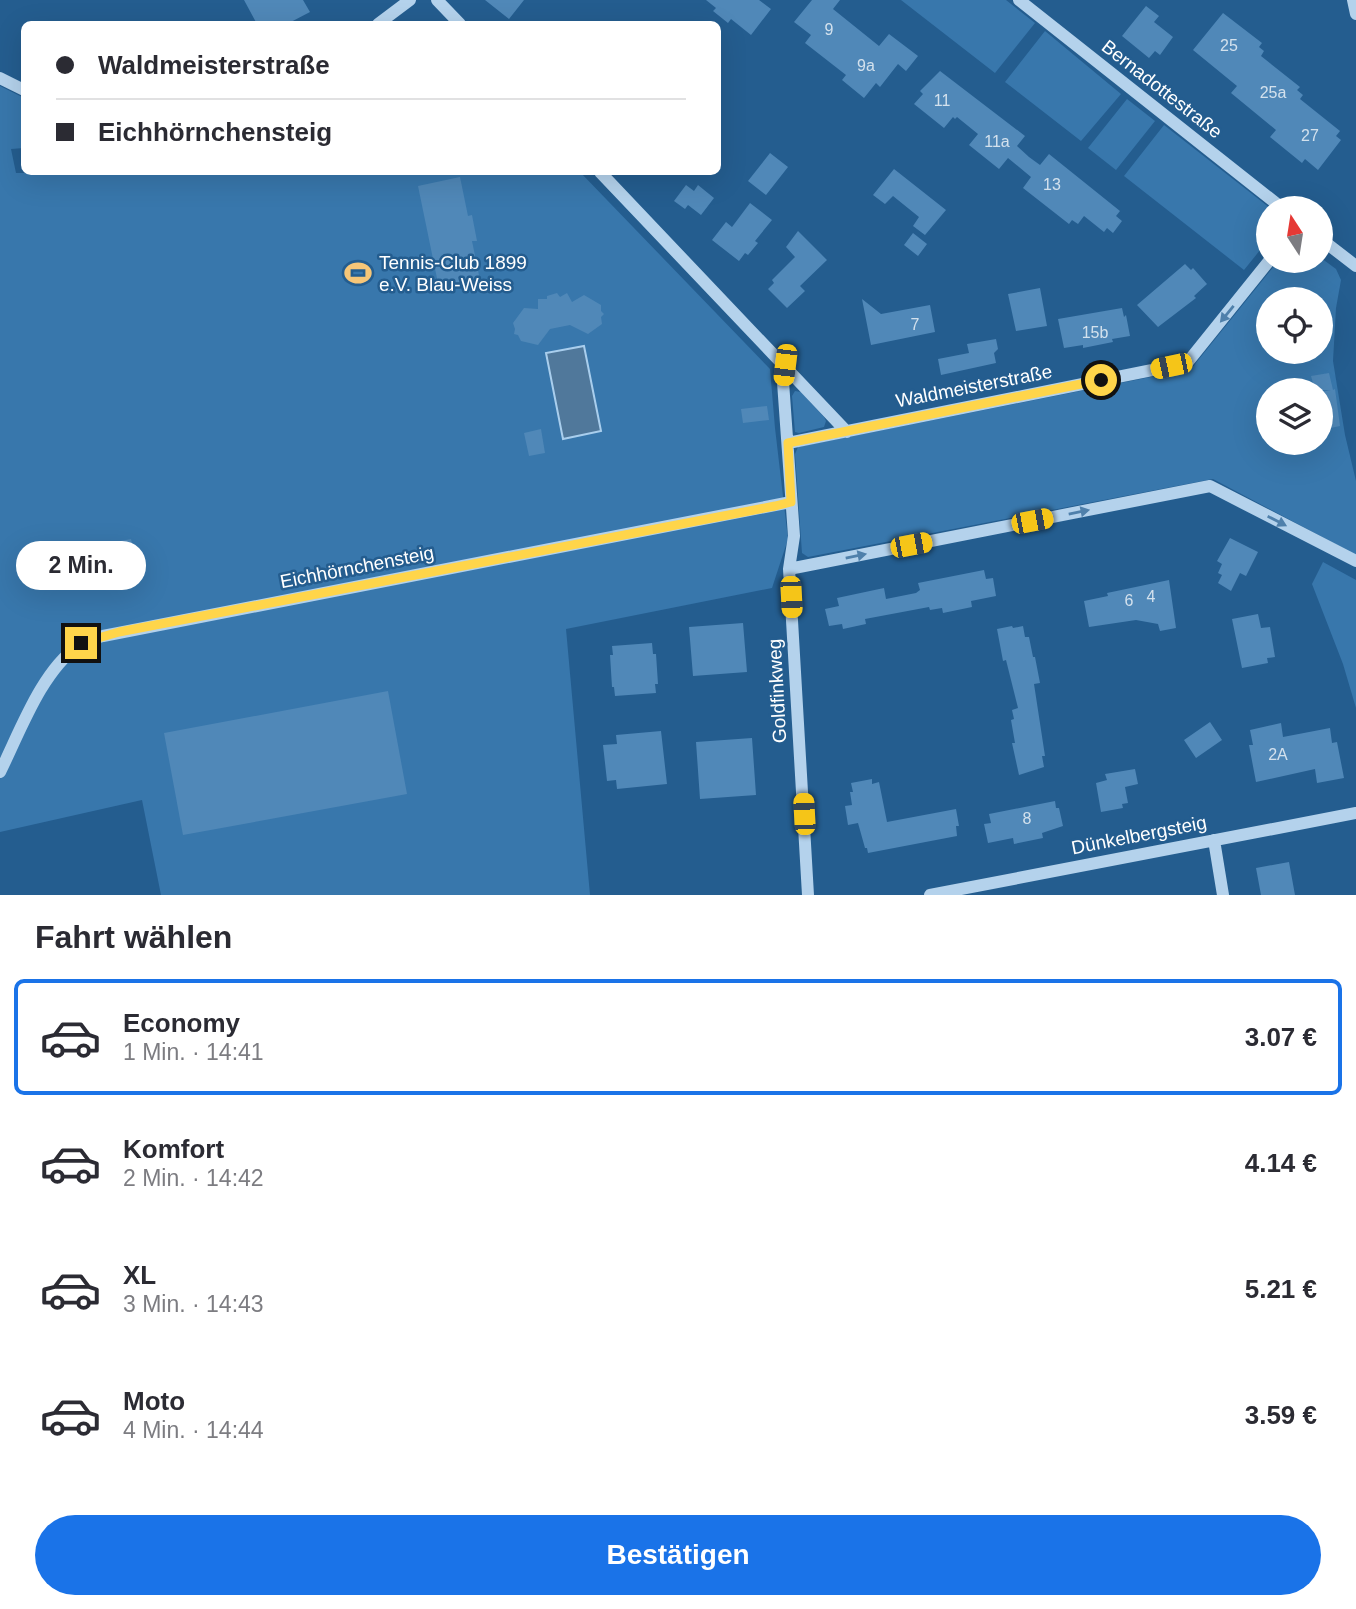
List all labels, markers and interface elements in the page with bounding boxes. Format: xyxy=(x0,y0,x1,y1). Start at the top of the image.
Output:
house number: 9 xyxy=(825,21,834,38)
street label: Bernadottestraße xyxy=(1098,36,1226,142)
house number: 25 xyxy=(1220,37,1238,54)
text: Waldmeisterstraße xyxy=(98,50,330,80)
house number: 9a xyxy=(857,57,875,74)
house number: 25a xyxy=(1260,84,1286,101)
house number: 11 xyxy=(934,92,950,109)
text: Eichhörnchensteig xyxy=(98,117,332,147)
house number: 27 xyxy=(1301,127,1319,144)
house number: 11a xyxy=(984,133,1010,150)
house number: 13 xyxy=(1043,176,1061,193)
north arrow xyxy=(1256,196,1334,273)
map controls xyxy=(1256,196,1333,455)
place label: Tennis-Club 1899 e.V. Blau-Weiss xyxy=(379,252,527,295)
sports icon: Tennis-Club 1899 e.V. Blau-Weiss xyxy=(343,258,373,288)
button: locate xyxy=(1256,287,1333,364)
one-way arrow xyxy=(1219,305,1234,323)
house number: 7 xyxy=(911,316,920,333)
house number: 15b xyxy=(1082,324,1108,341)
car xyxy=(773,343,798,387)
car xyxy=(1149,351,1194,381)
street label: Waldmeisterstraße xyxy=(894,361,1054,411)
route start xyxy=(1085,364,1117,396)
button: layers xyxy=(1256,378,1333,455)
one-way arrow xyxy=(1068,506,1090,517)
car xyxy=(1010,507,1055,535)
one-way arrow xyxy=(1267,515,1287,526)
car xyxy=(889,531,934,559)
callout: 2 Min. xyxy=(16,542,146,590)
street label: Eichhörnchensteig xyxy=(278,542,436,592)
one-way arrow xyxy=(845,551,867,562)
text: 2 Min. xyxy=(48,552,114,578)
car xyxy=(780,575,803,619)
house number: 4 xyxy=(1147,588,1156,605)
house number: 6 xyxy=(1125,592,1134,609)
route end xyxy=(65,627,97,659)
street label: Goldfinkweg xyxy=(764,638,790,744)
house number: 2A xyxy=(1268,746,1288,763)
car xyxy=(793,792,816,836)
house number: 8 xyxy=(1023,810,1032,827)
street label: Dünkelbergsteig xyxy=(1070,812,1208,858)
text: Fahrt wählen xyxy=(35,919,232,955)
icon: car xyxy=(39,1006,102,1069)
text: Economy xyxy=(123,1008,240,1038)
text: 3.07 € xyxy=(1245,1022,1317,1052)
text: 1 Min. · 14:41 xyxy=(123,1039,264,1065)
icon: car xyxy=(39,1132,102,1195)
text: Komfort xyxy=(123,1134,224,1164)
text: 4.14 € xyxy=(1245,1148,1317,1178)
text: 2 Min. · 14:42 xyxy=(123,1165,264,1191)
icon: car xyxy=(39,1258,102,1321)
text: XL xyxy=(123,1260,156,1290)
text: 5.21 € xyxy=(1245,1274,1317,1304)
text: 3 Min. · 14:43 xyxy=(123,1291,264,1317)
icon: car xyxy=(39,1384,102,1447)
text: Moto xyxy=(123,1386,185,1416)
text: 3.59 € xyxy=(1245,1400,1317,1430)
text: 4 Min. · 14:44 xyxy=(123,1417,264,1443)
button: Bestätigen xyxy=(35,1515,1321,1595)

